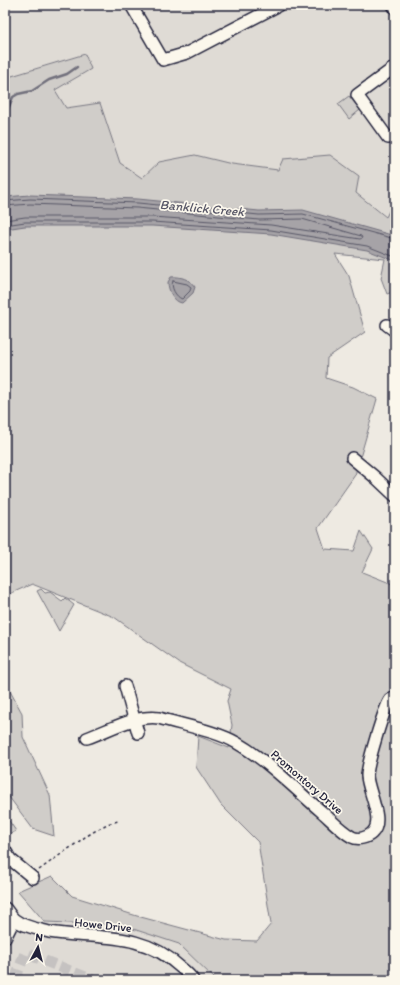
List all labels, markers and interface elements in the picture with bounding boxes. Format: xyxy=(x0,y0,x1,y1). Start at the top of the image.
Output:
water label: Banklick Creek xyxy=(159,197,246,219)
street label: Promontory Drive xyxy=(268,747,346,817)
street label: Howe Drive xyxy=(74,915,133,935)
north arrow xyxy=(18,927,58,967)
text: N xyxy=(35,931,44,944)

